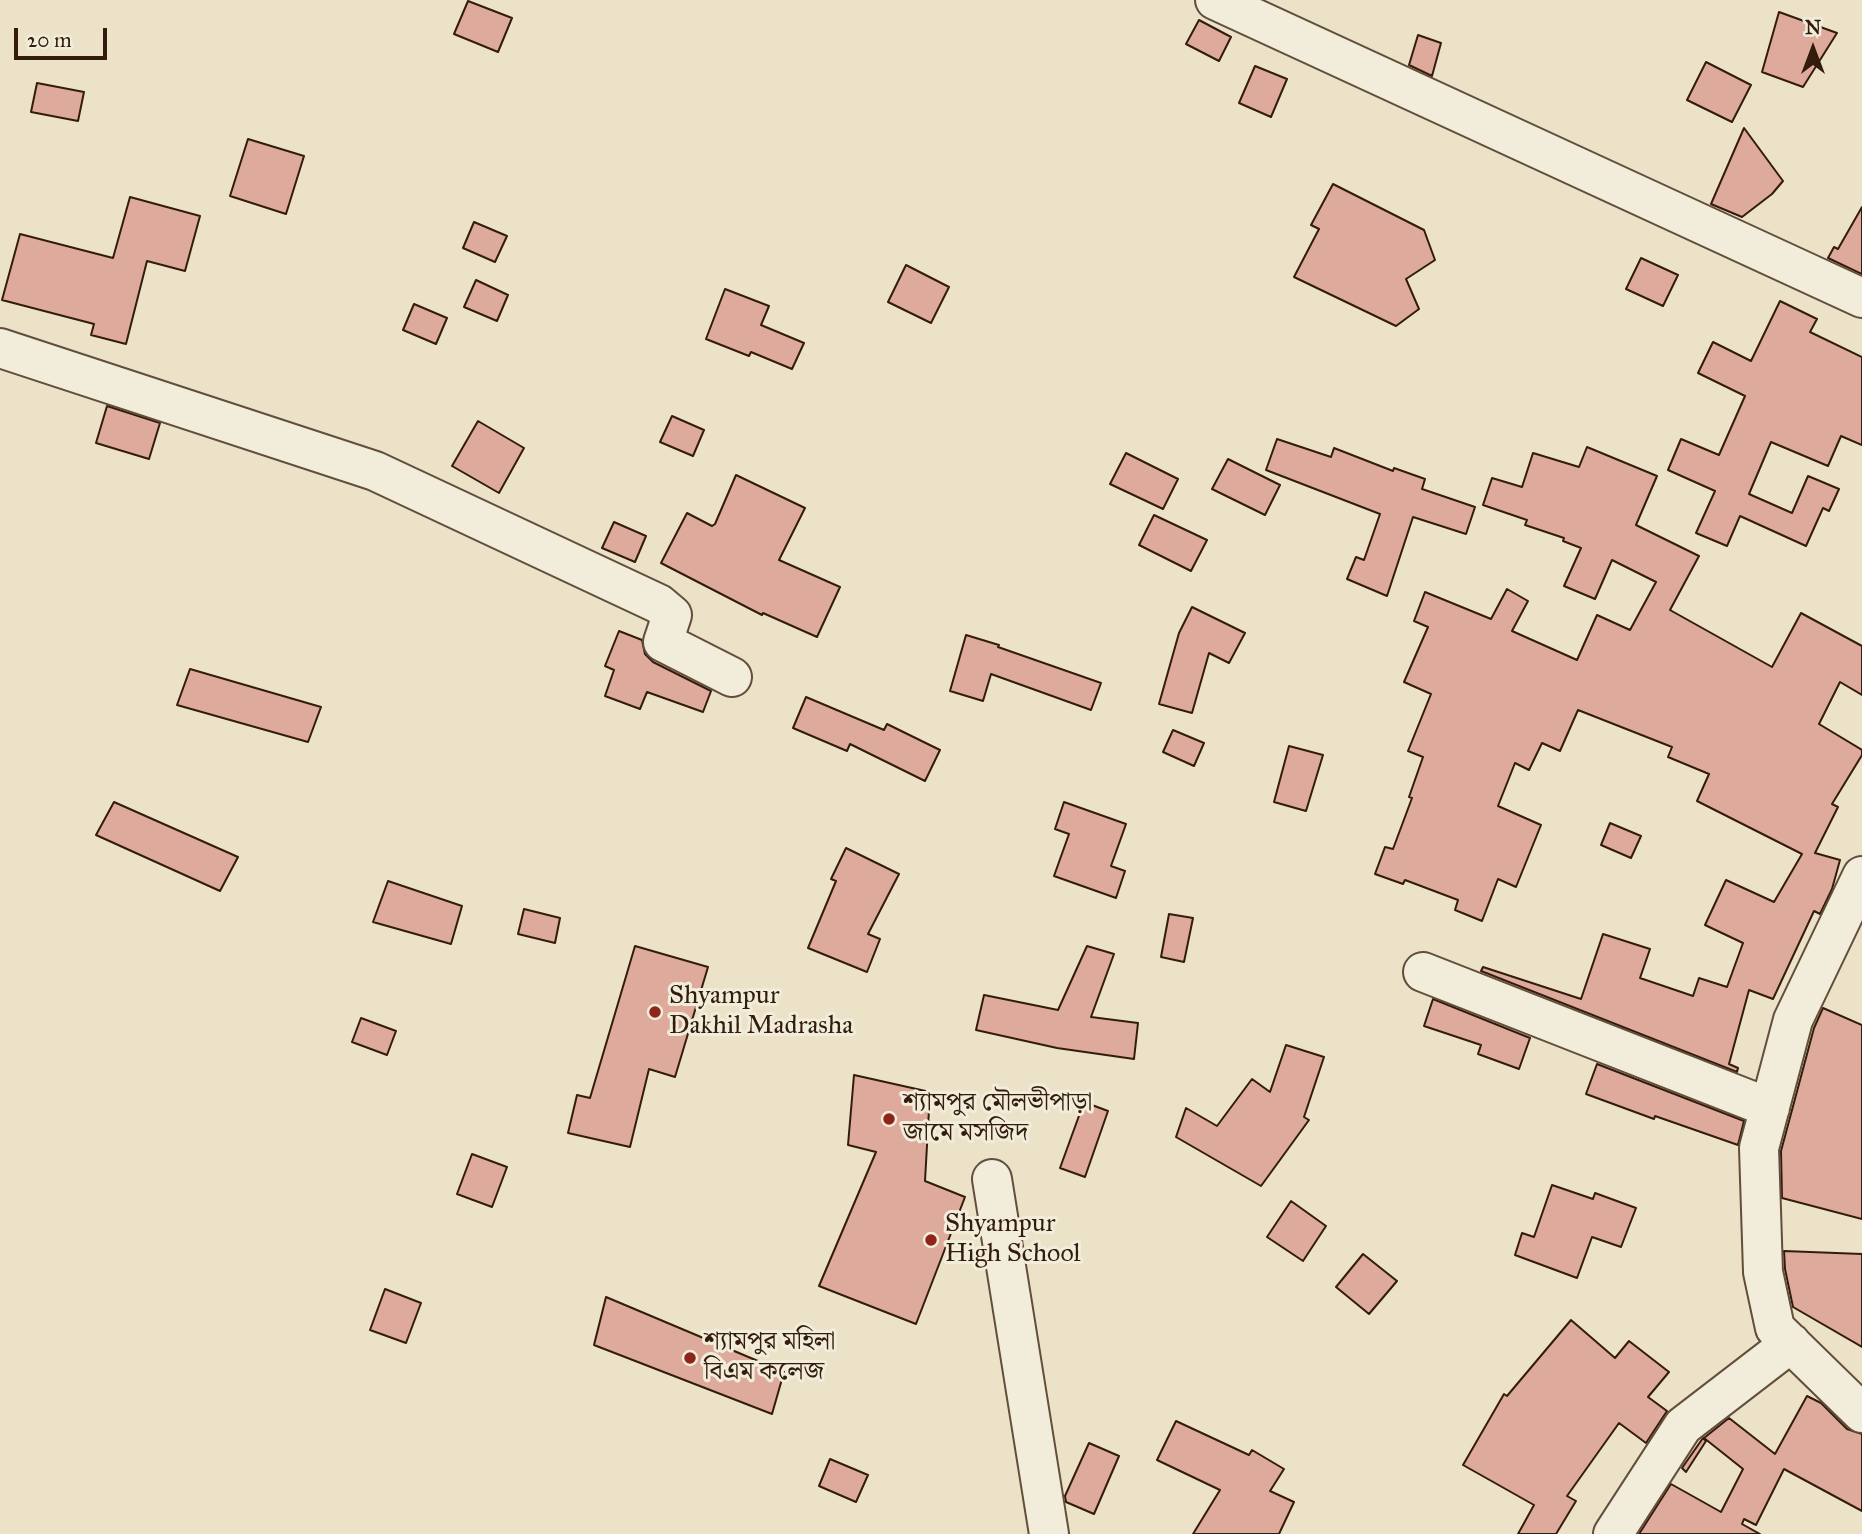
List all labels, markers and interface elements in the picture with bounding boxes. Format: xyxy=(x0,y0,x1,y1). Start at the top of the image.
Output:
scale bar xyxy=(18,14,110,58)
north arrow xyxy=(1778,14,1848,84)
text: N xyxy=(1805,16,1821,39)
text: 20 m xyxy=(27,27,72,53)
place label: Shyampur Dakhil Madrasha xyxy=(669,981,853,1042)
marker: Shyampur Dakhil Madrasha xyxy=(647,1004,663,1020)
place label: শ্যামপুর মৌলভীপাড়া জামে মসজিদ xyxy=(903,1088,1092,1150)
marker: শ্যামপুর মৌলভীপাড়া জামে মসজিদ xyxy=(881,1111,897,1127)
place label: Shyampur High School xyxy=(945,1209,1081,1270)
marker: Shyampur High School xyxy=(923,1232,939,1248)
place label: শ্যামপুর মহিলা বিএম কলেজ xyxy=(704,1327,835,1388)
marker: শ্যামপুর মহিলা বিএম কলেজ xyxy=(682,1350,698,1366)

